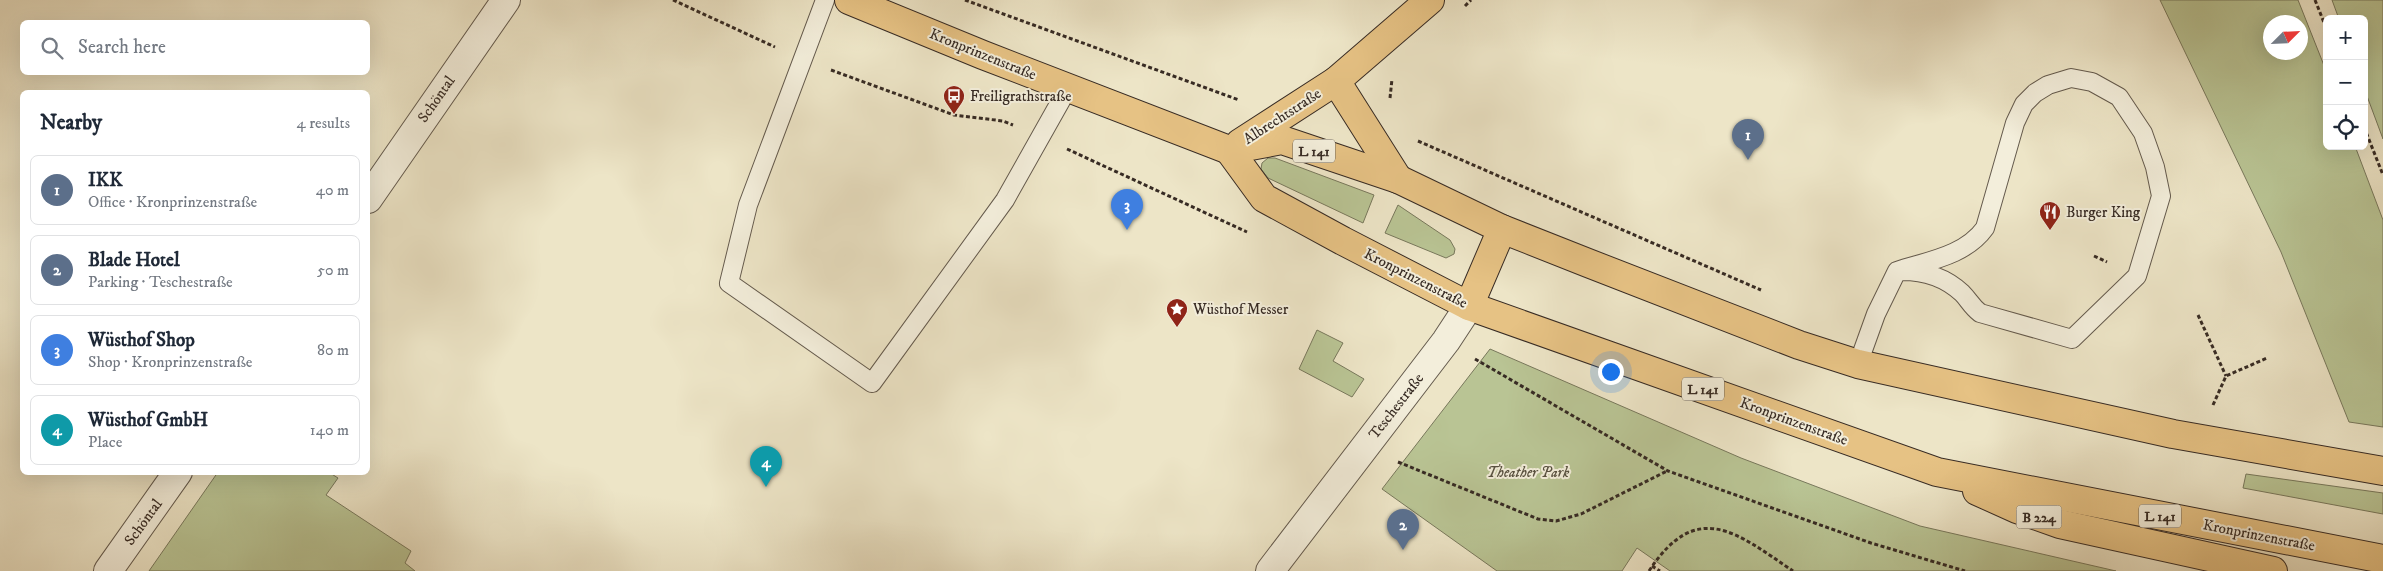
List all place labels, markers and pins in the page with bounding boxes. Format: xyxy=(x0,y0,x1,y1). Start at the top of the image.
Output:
bus stop icon: Freiligrathstraße xyxy=(942,84,966,115)
place label: Freiligrathstraße xyxy=(970,87,1071,106)
pin: 1 xyxy=(1732,119,1764,160)
pin: 3 xyxy=(1111,189,1143,230)
restaurant icon: Burger King xyxy=(2038,200,2062,231)
place label: Burger King xyxy=(2066,203,2141,222)
place icon: Wüsthof Messer xyxy=(1165,297,1189,328)
place label: Wüsthof Messer xyxy=(1192,300,1289,319)
pin: 4 xyxy=(750,446,782,487)
pin: 2 xyxy=(1387,509,1419,550)

